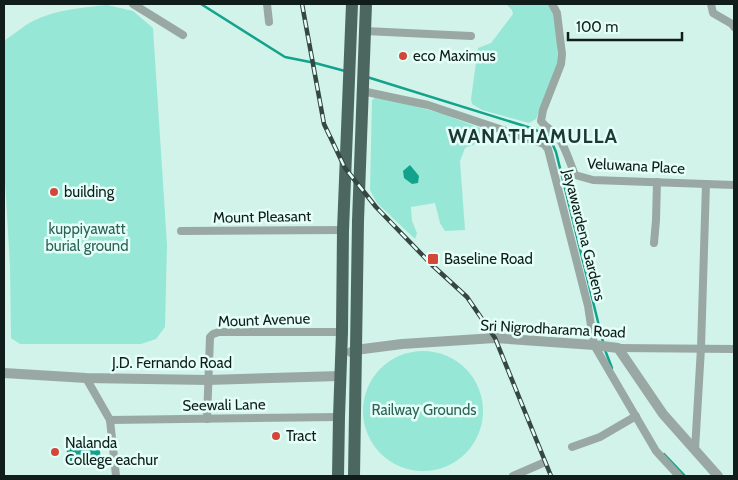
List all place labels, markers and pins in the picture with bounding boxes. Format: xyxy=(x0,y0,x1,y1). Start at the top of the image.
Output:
place label: eco Maximus xyxy=(413,47,496,65)
marker: eco Maximus xyxy=(397,50,409,62)
place label: building xyxy=(64,183,115,201)
marker: building xyxy=(48,186,60,198)
place label: Baseline Road xyxy=(444,250,533,268)
marker: Baseline Road xyxy=(426,252,440,266)
place label: Tract xyxy=(286,427,316,445)
marker: Tract xyxy=(270,430,282,442)
place label: Nalanda College eachur xyxy=(65,434,158,469)
marker: Nalanda College eachur xyxy=(49,446,61,458)

